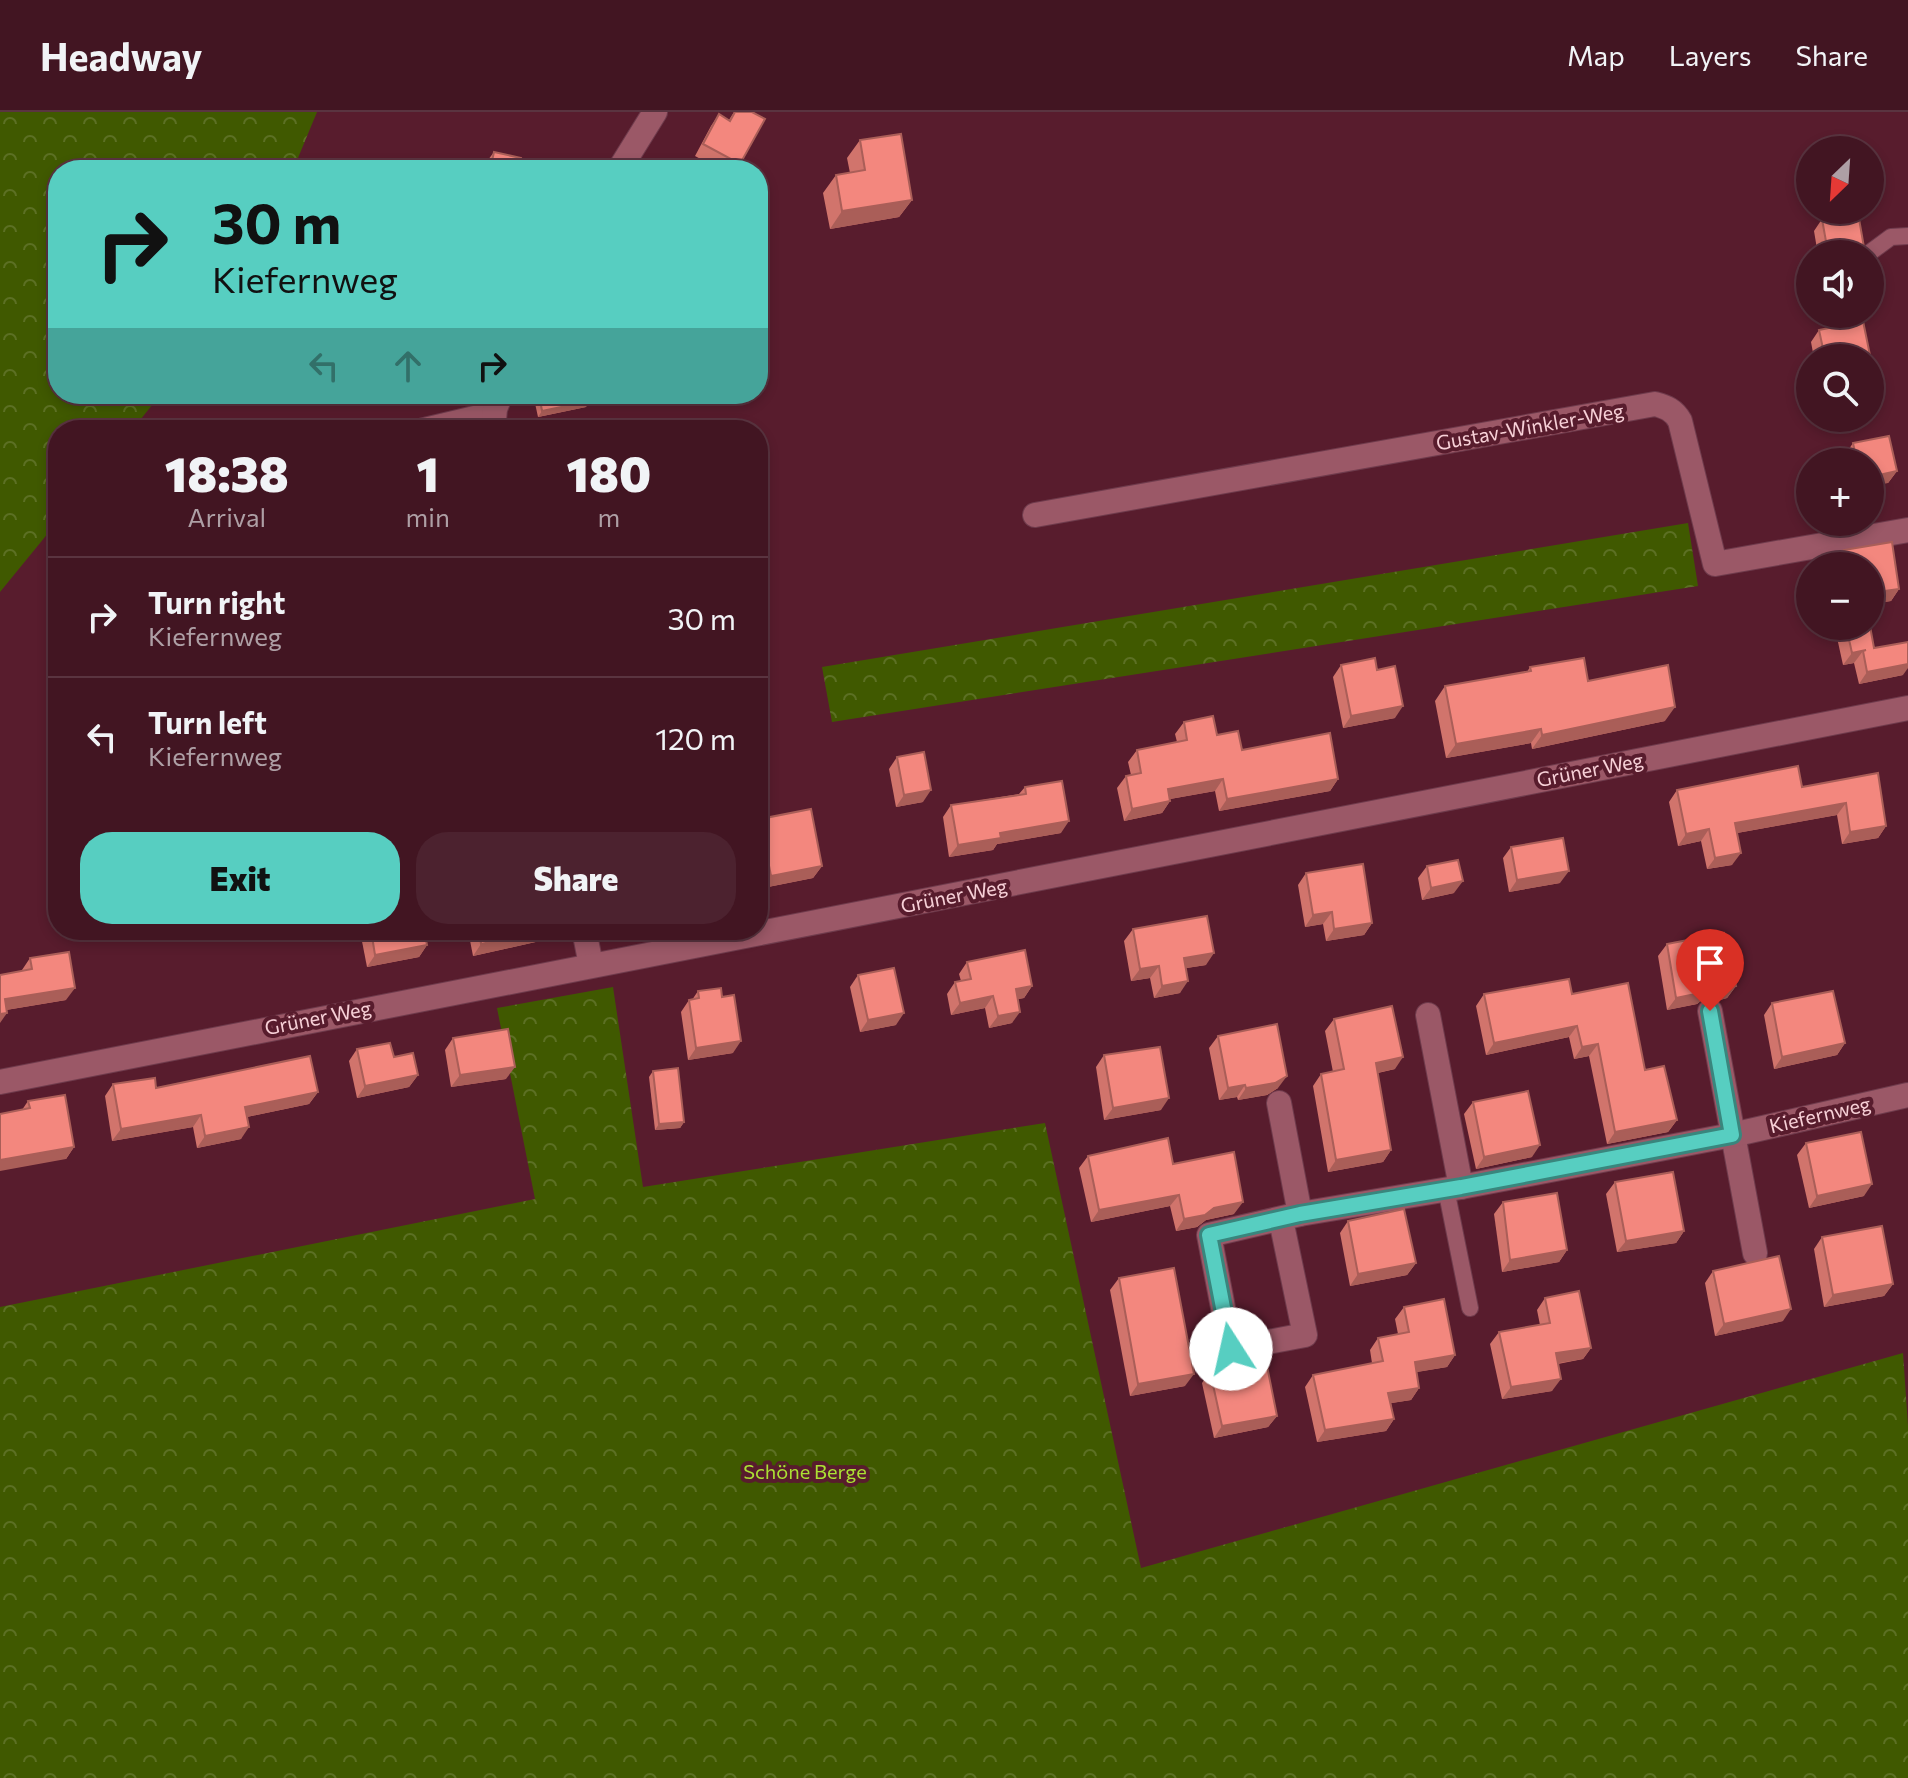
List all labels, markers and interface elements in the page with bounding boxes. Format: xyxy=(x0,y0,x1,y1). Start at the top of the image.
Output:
text: Headway xyxy=(40,32,202,79)
text: Map xyxy=(1567,38,1625,72)
text: Layers xyxy=(1669,38,1751,72)
text: Share xyxy=(1795,38,1868,72)
north arrow xyxy=(1796,136,1884,224)
map controls xyxy=(1796,136,1884,640)
text: 30 m xyxy=(212,187,341,256)
icon: right xyxy=(80,192,184,296)
button: sound xyxy=(1796,240,1884,328)
text: Kiefernweg xyxy=(212,256,398,300)
icon: left xyxy=(302,344,346,388)
icon: ahead xyxy=(386,344,430,388)
icon: right xyxy=(470,344,514,388)
button: search xyxy=(1796,344,1884,432)
street label: Gustav-Winkler-Weg xyxy=(1434,398,1626,454)
text: 18:38 xyxy=(165,443,289,502)
text: 1 xyxy=(417,443,439,502)
text: 180 xyxy=(567,443,651,502)
button: + xyxy=(1796,448,1884,536)
text: Arrival xyxy=(187,501,266,532)
text: min xyxy=(406,501,450,532)
text: m xyxy=(598,501,620,532)
button: − xyxy=(1796,552,1884,640)
text: Turn right xyxy=(148,583,285,620)
icon: right xyxy=(80,595,124,639)
text: 30 m xyxy=(667,599,736,636)
text: Kiefernweg xyxy=(148,620,282,651)
text: Turn left xyxy=(148,703,267,740)
icon: left xyxy=(80,715,124,759)
text: 120 m xyxy=(655,719,736,756)
text: Kiefernweg xyxy=(148,740,282,771)
street label: Grüner Weg xyxy=(1534,747,1645,791)
button: Exit xyxy=(80,832,400,924)
button: Share xyxy=(416,832,736,924)
street label: Grüner Weg xyxy=(898,873,1009,917)
pin xyxy=(1676,929,1744,1011)
icon: arrive xyxy=(1688,941,1732,985)
street label: Grüner Weg xyxy=(262,995,373,1039)
street label: Kiefernweg xyxy=(1767,1091,1873,1137)
position arrow xyxy=(1189,1307,1273,1391)
park label: Schöne Berge xyxy=(743,1459,867,1483)

